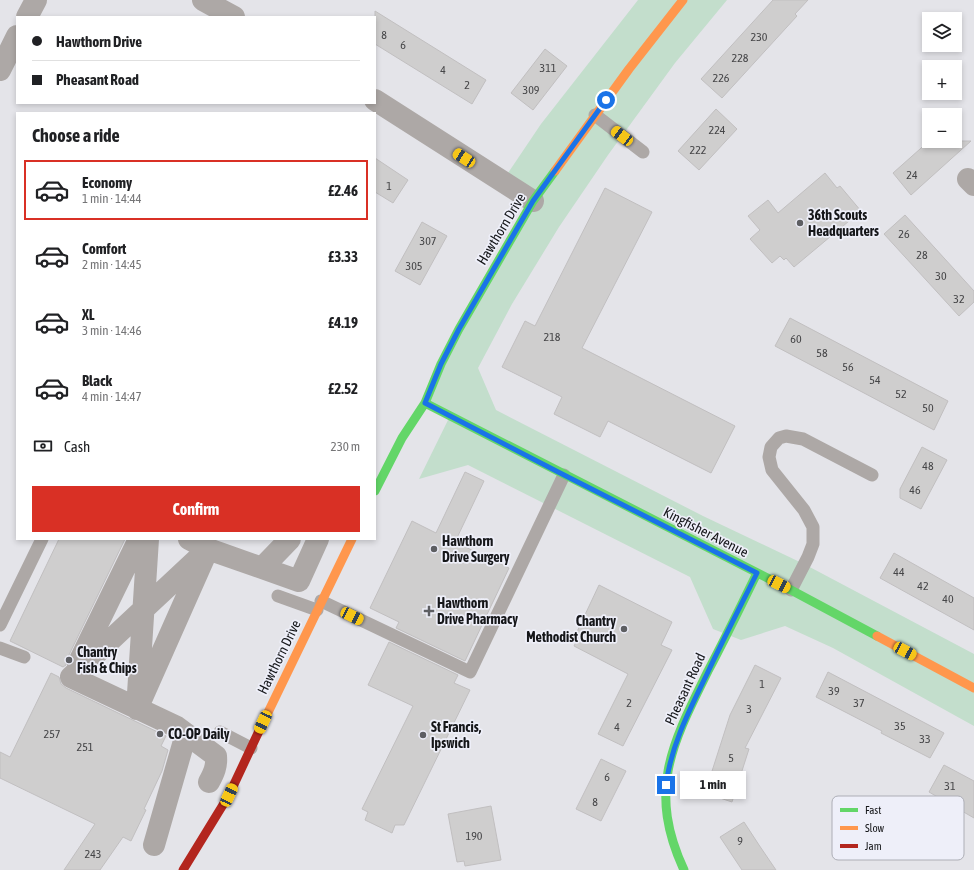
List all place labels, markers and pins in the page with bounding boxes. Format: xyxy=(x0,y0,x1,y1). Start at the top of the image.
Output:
place label: 36th Scouts Headquarters xyxy=(808,207,879,239)
marker: 36th Scouts Headquarters xyxy=(795,218,805,228)
place label: Hawthorn Drive Surgery xyxy=(442,533,510,565)
marker: Hawthorn Drive Surgery xyxy=(429,544,439,554)
place label: Hawthorn Drive Pharmacy xyxy=(437,595,518,627)
marker: Hawthorn Drive Pharmacy xyxy=(424,606,434,616)
place label: Chantry Methodist Church xyxy=(526,613,616,645)
marker: Chantry Methodist Church xyxy=(619,624,629,634)
place label: Chantry Fish & Chips xyxy=(77,644,137,676)
marker: Chantry Fish & Chips xyxy=(64,655,74,665)
place label: St Francis, Ipswich xyxy=(431,719,482,751)
place label: CO-OP Daily xyxy=(168,726,230,742)
marker: CO-OP Daily xyxy=(155,729,165,739)
marker: St Francis, Ipswich xyxy=(418,730,428,740)

